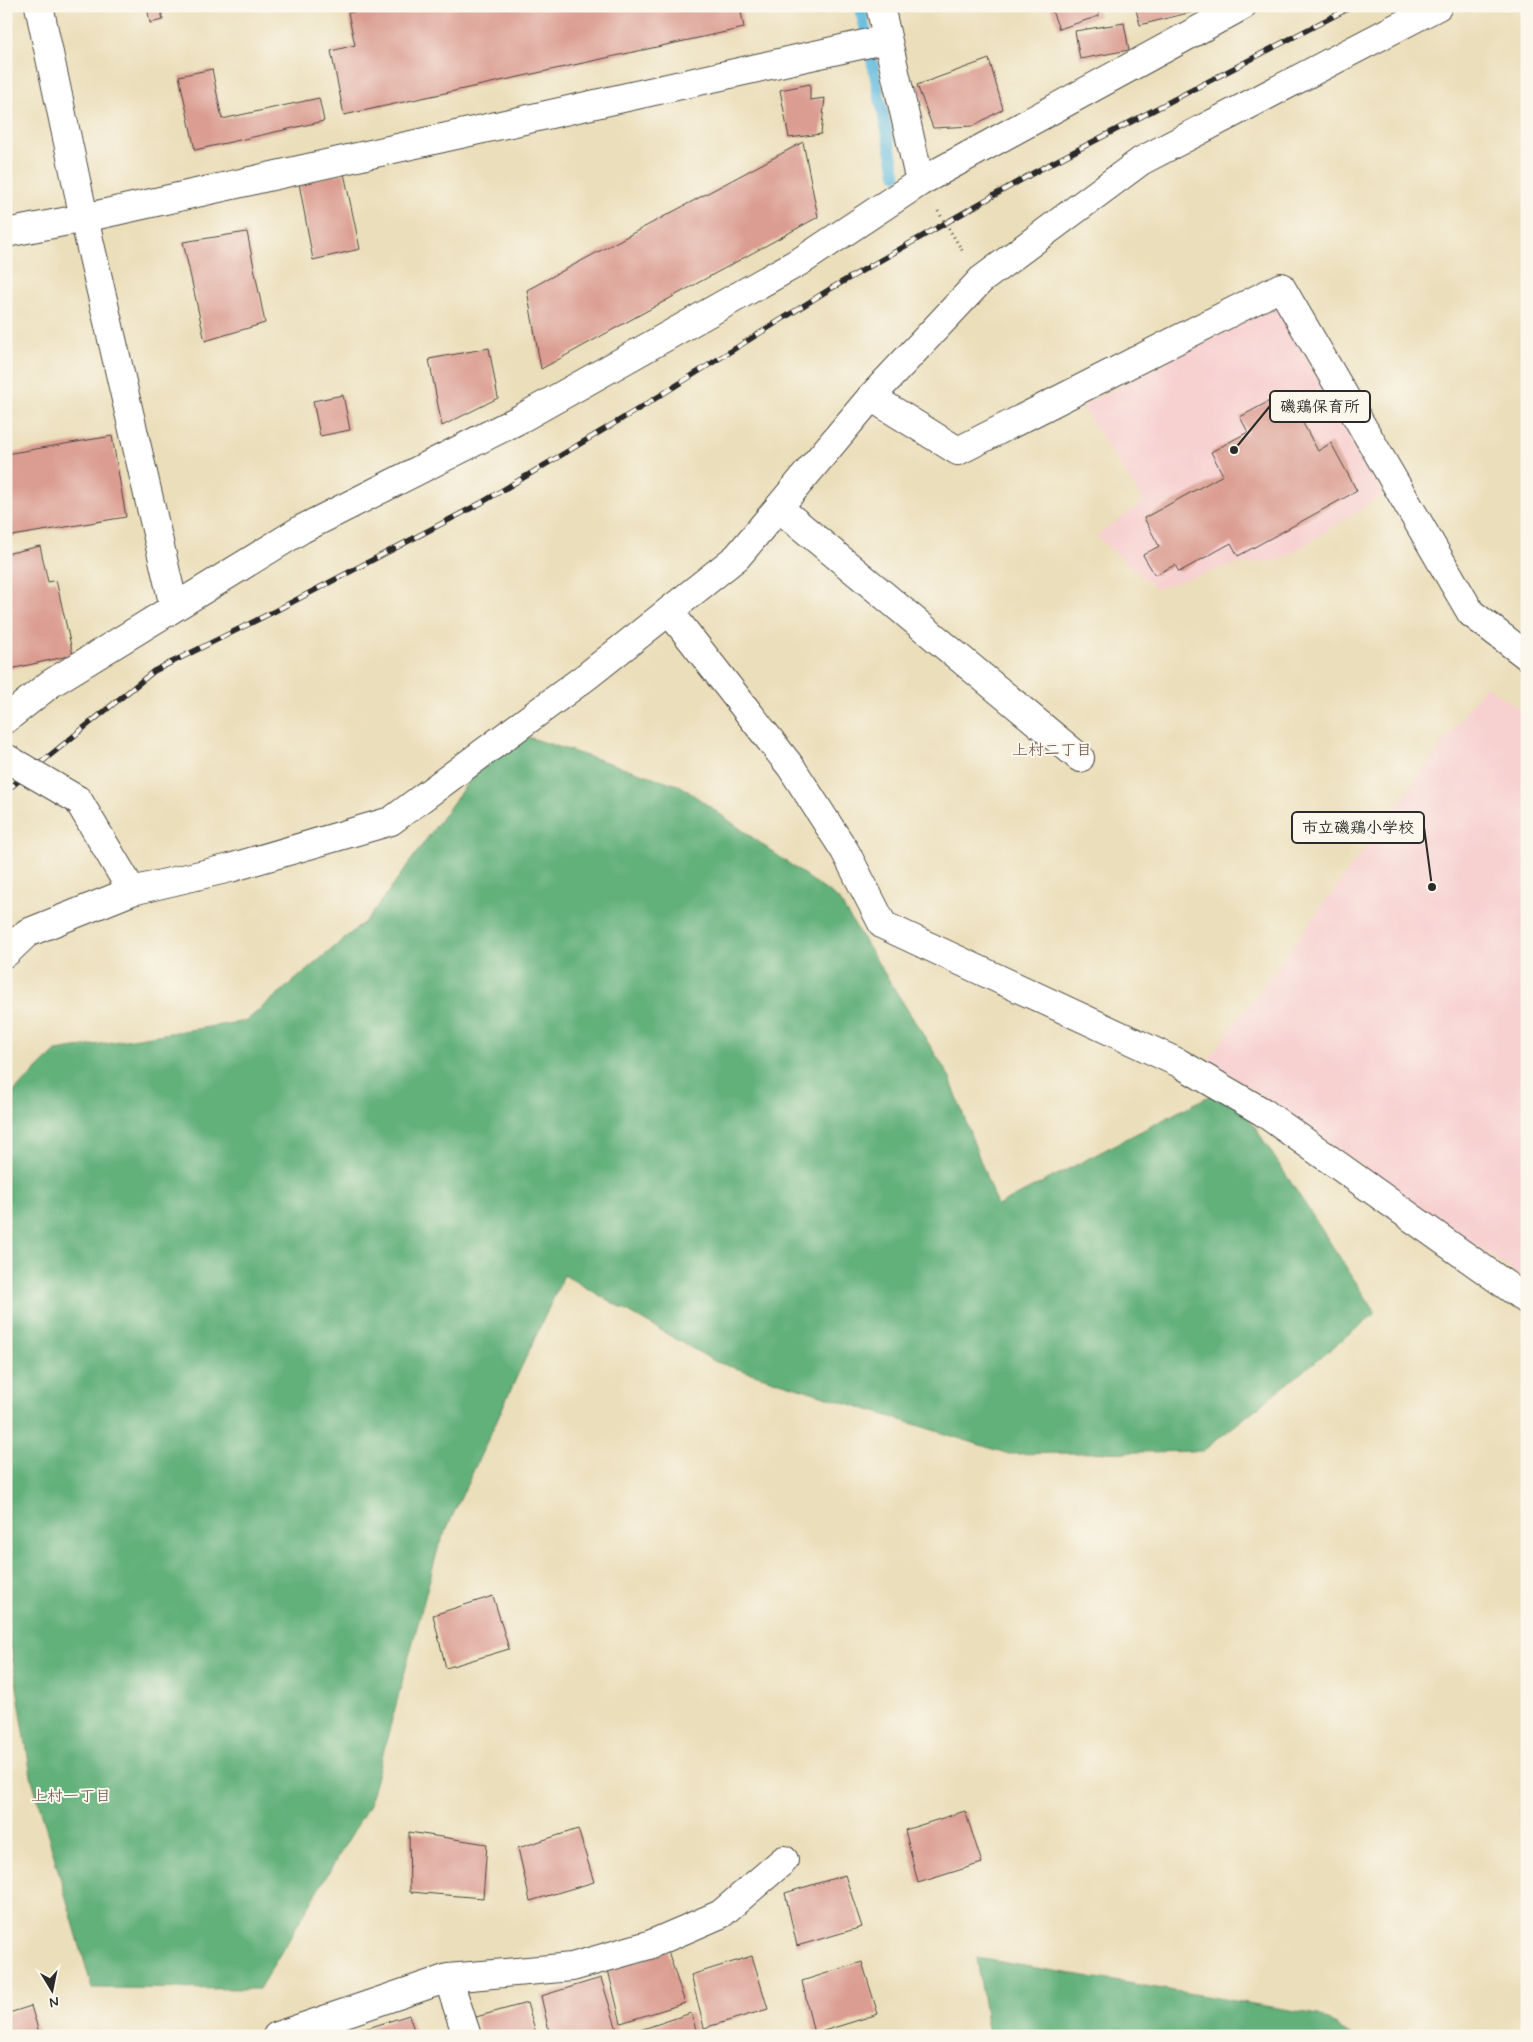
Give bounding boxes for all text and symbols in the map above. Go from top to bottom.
callout: 磯鶏保育所 [1270,391,1370,422]
text: 磯鶏保育所 [1280,397,1360,418]
district label: 上村二丁目 [1012,740,1092,761]
callout: 市立磯鶏小学校 [1292,812,1424,843]
text: 市立磯鶏小学校 [1302,818,1414,839]
district label: 上村一丁目 [31,1786,111,1807]
north arrow [28,1964,78,2014]
text: N [48,1992,60,2011]

